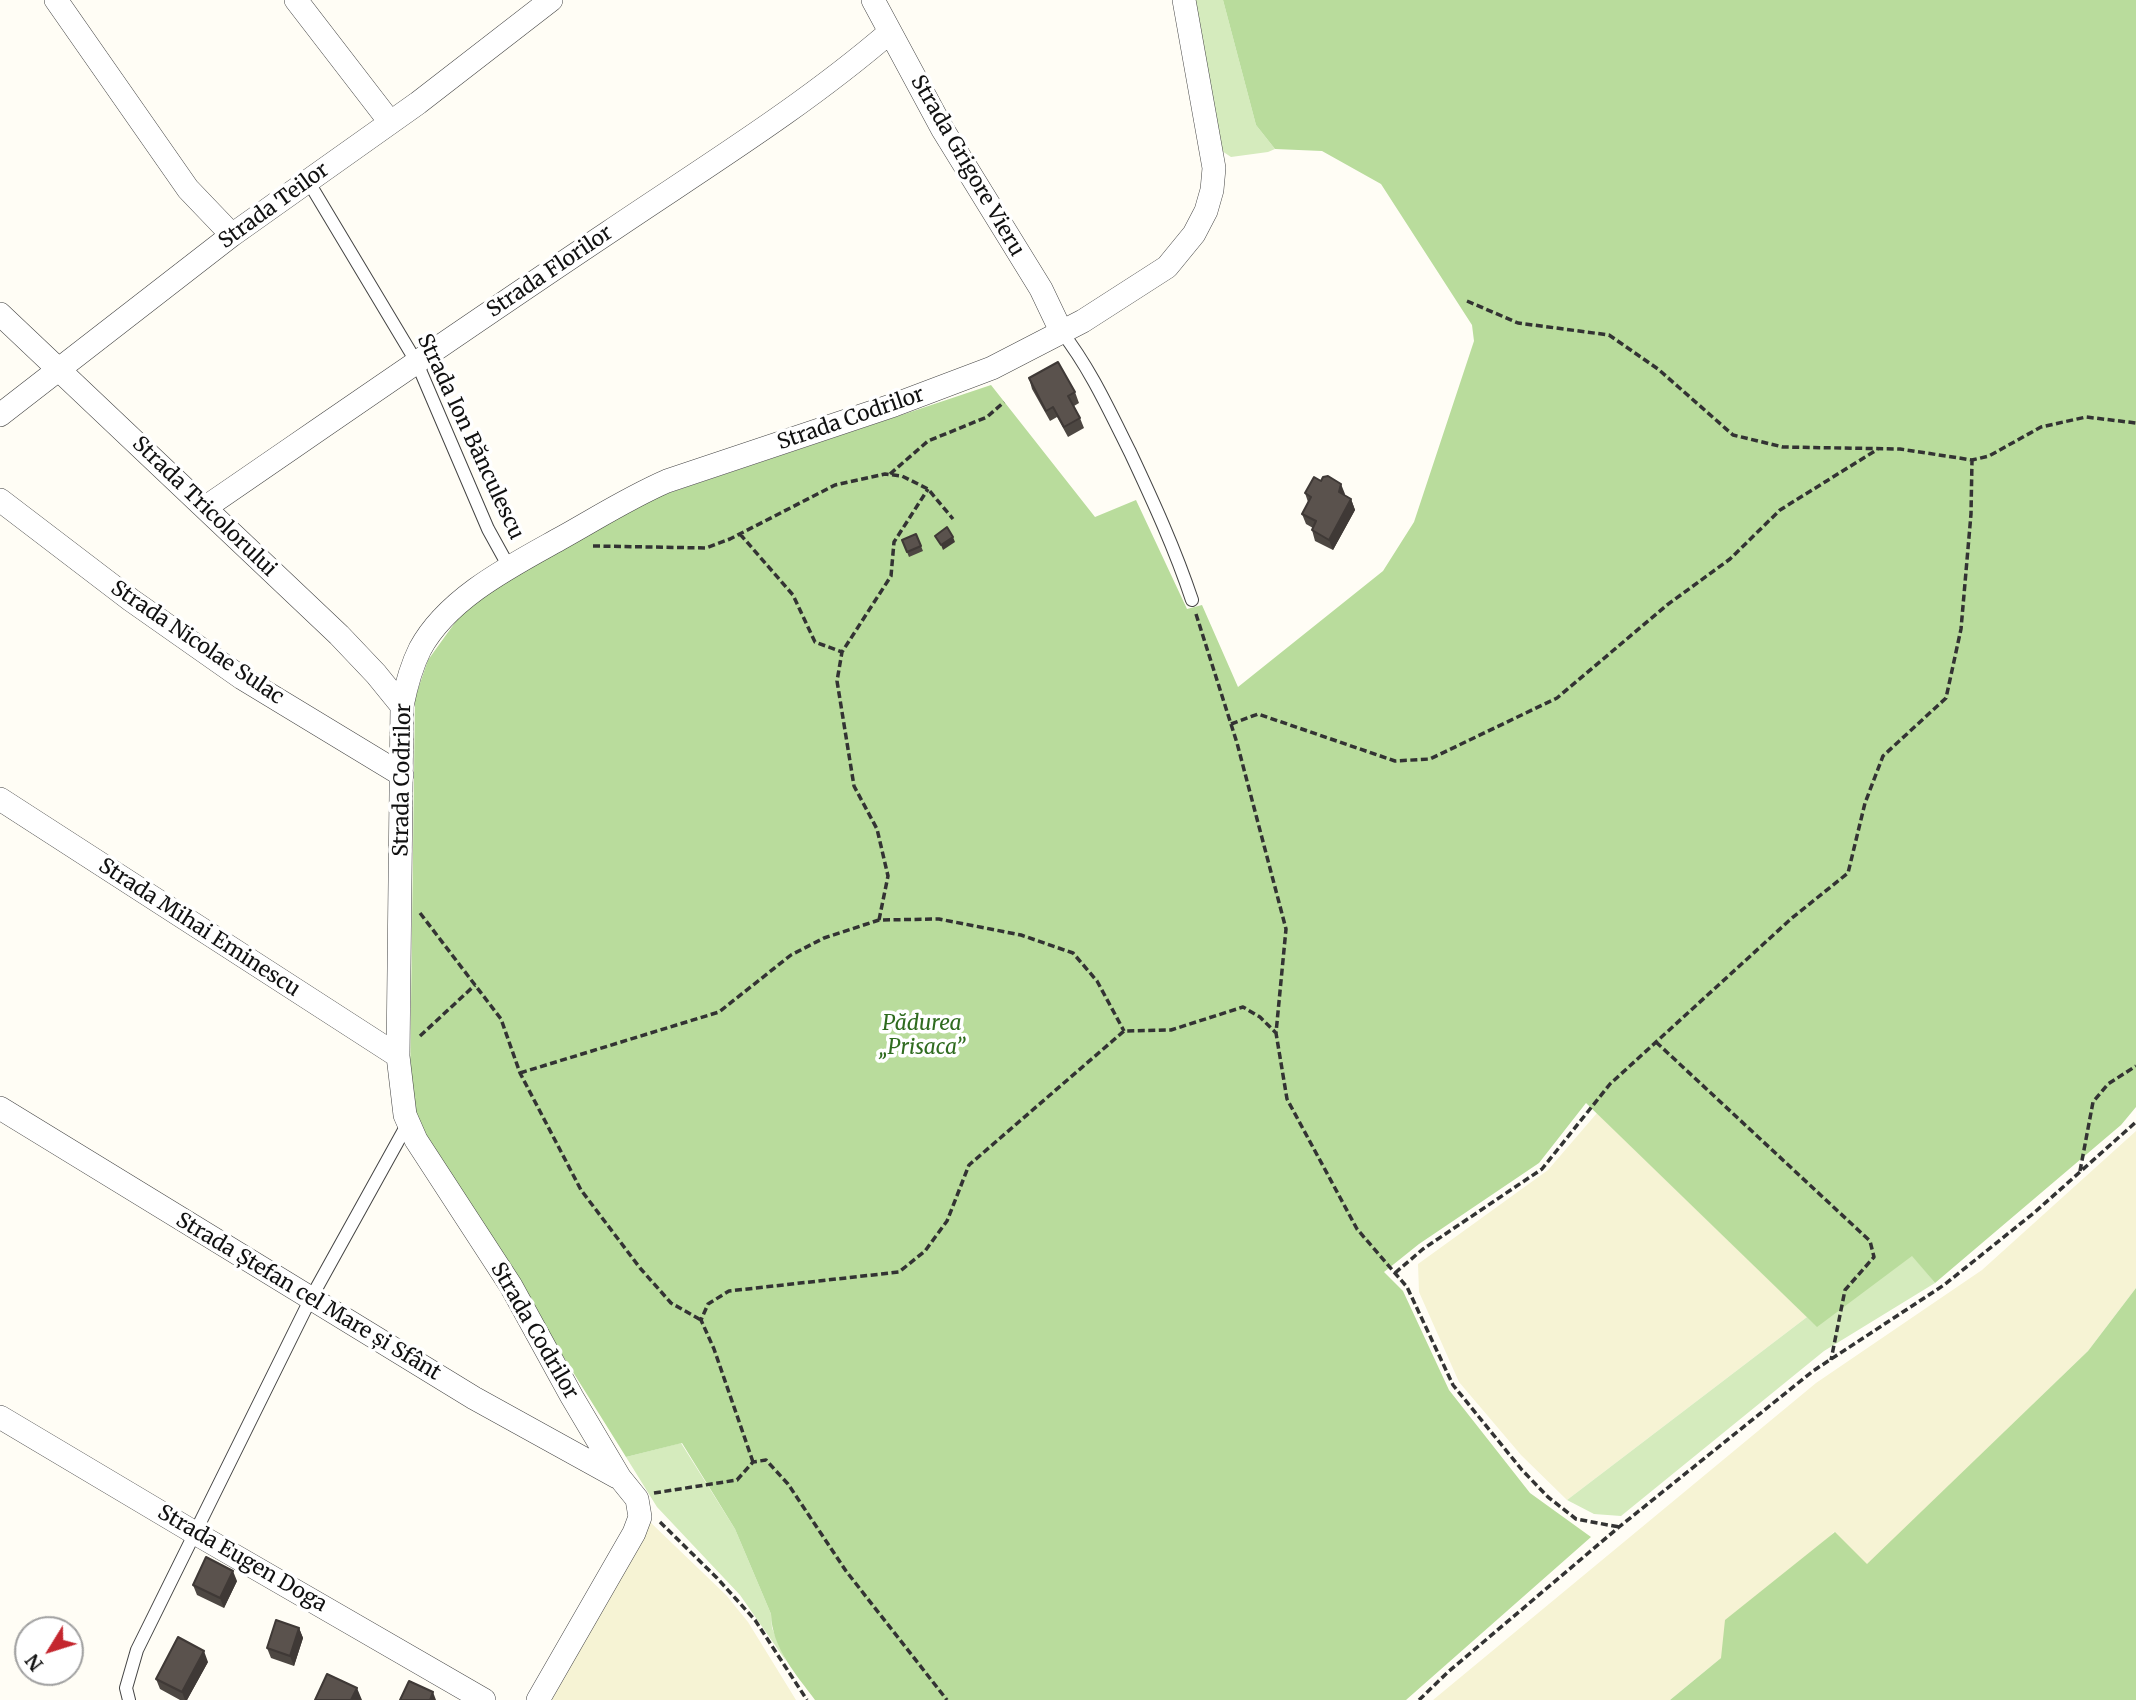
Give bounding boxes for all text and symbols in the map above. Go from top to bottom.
street label: Strada Grigore Vieru [905,71,1029,261]
street label: Strada Teilor [214,158,334,254]
street label: Strada Florilor [482,221,618,323]
street label: Strada Ion Bănculescu [411,330,529,544]
street label: Strada Codrilor [774,382,928,456]
street label: Strada Tricolorului [127,432,281,582]
street label: Strada Nicolae Sulac [106,576,288,710]
street label: Strada Codrilor [389,703,417,857]
street label: Strada Mihai Eminescu [94,853,304,1003]
park label: Pădurea „Prisaca” [879,1011,965,1061]
street label: Strada Ștefan cel Mare și Sfânt [171,1208,445,1386]
street label: Strada Codrilor [485,1258,583,1404]
street label: Strada Eugen Doga [153,1500,331,1618]
north arrow [14,1616,84,1686]
text: N [20,1649,48,1676]

